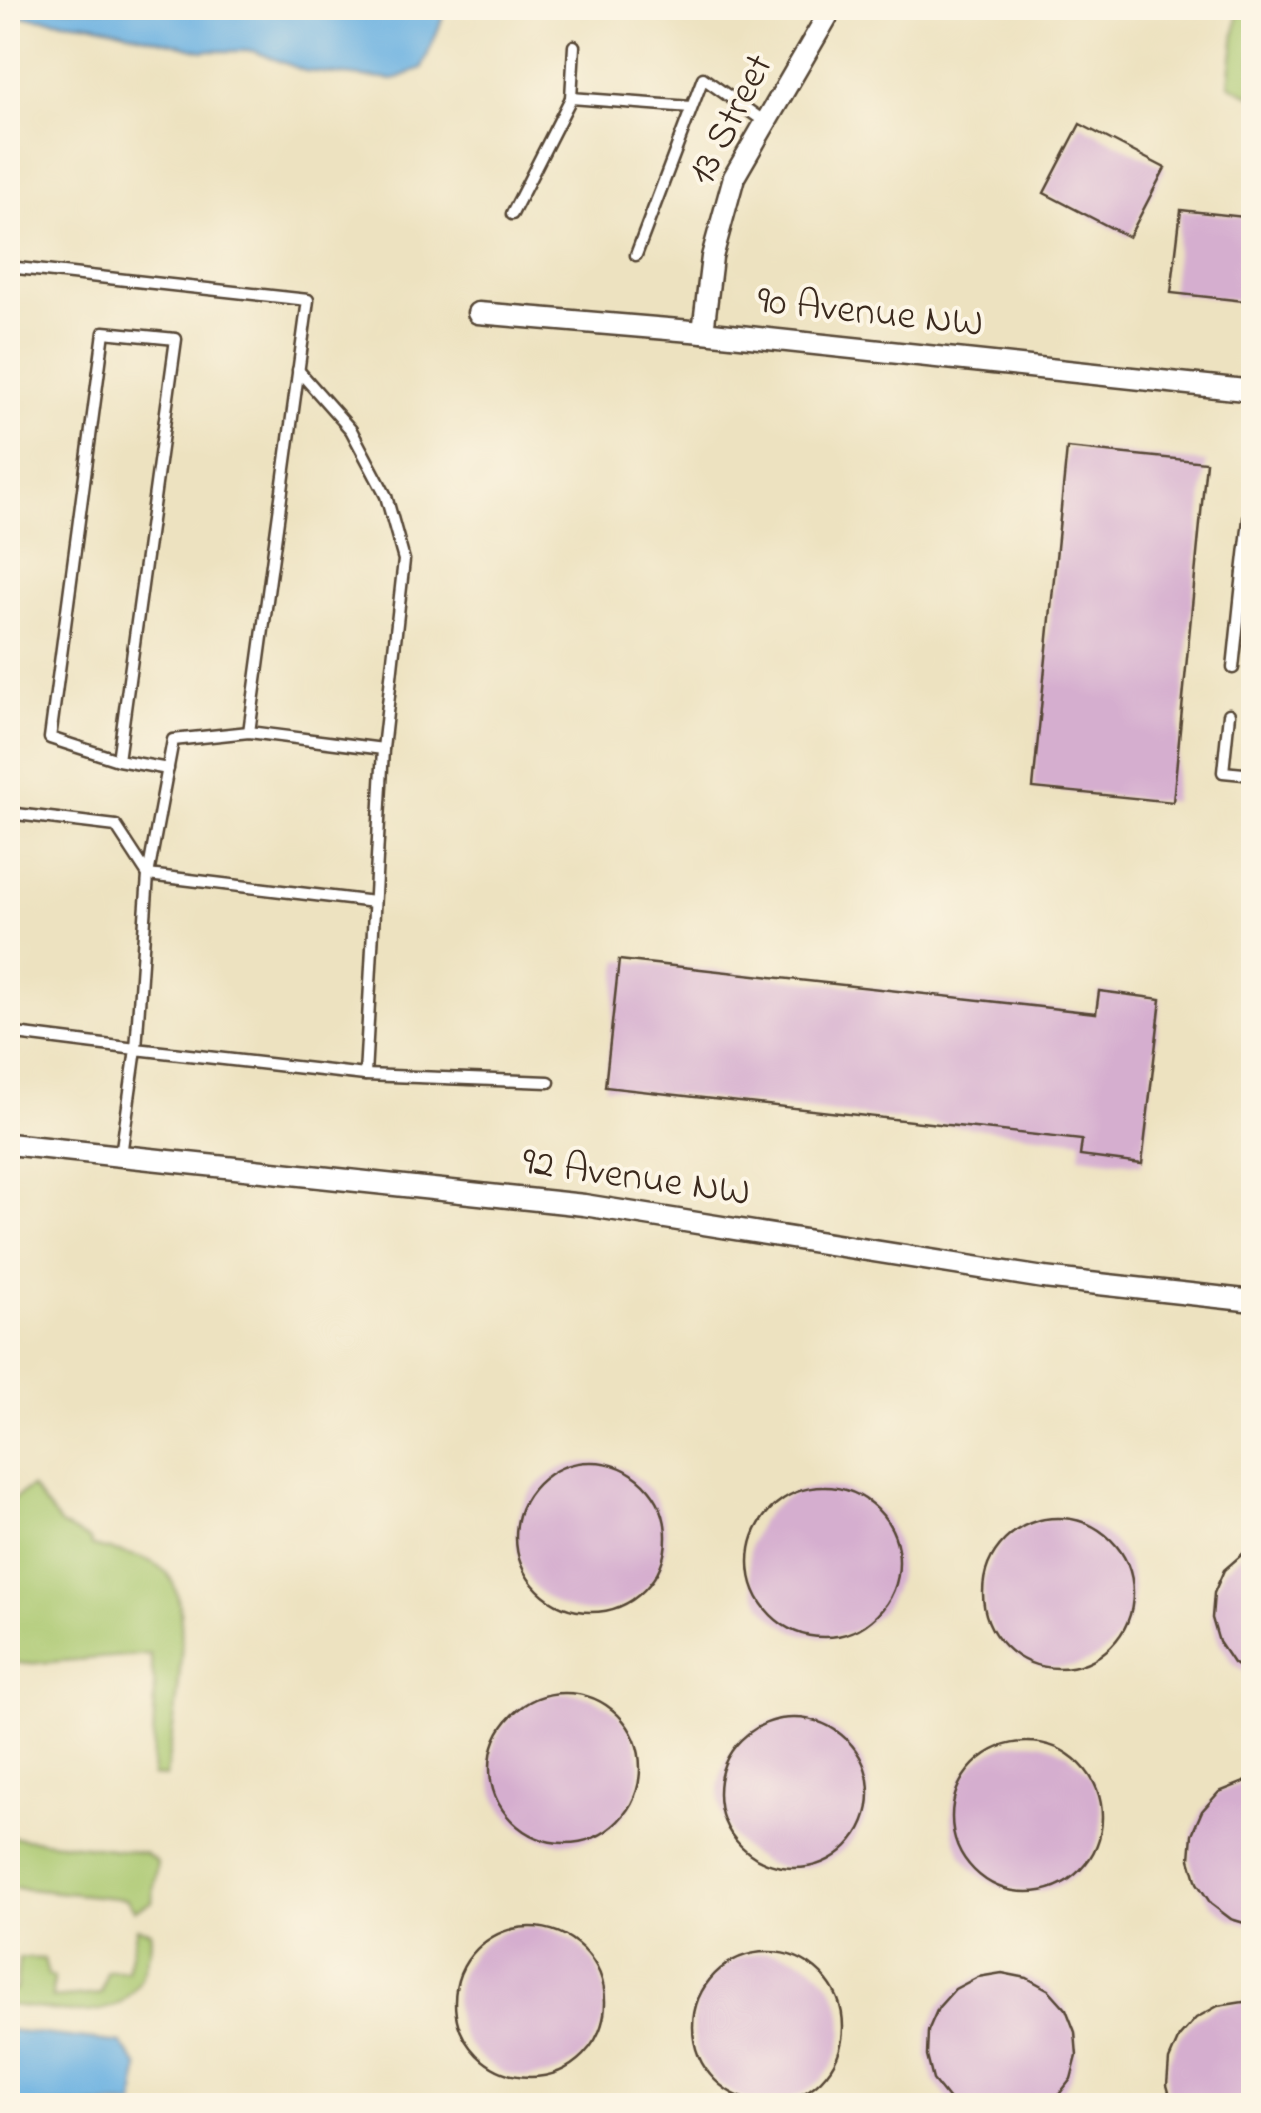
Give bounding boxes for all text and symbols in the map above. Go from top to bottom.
street label: 13 Street [674,44,790,196]
street label: 90 Avenue NW [754,273,986,355]
street label: 92 Avenue NW [518,1134,754,1224]

